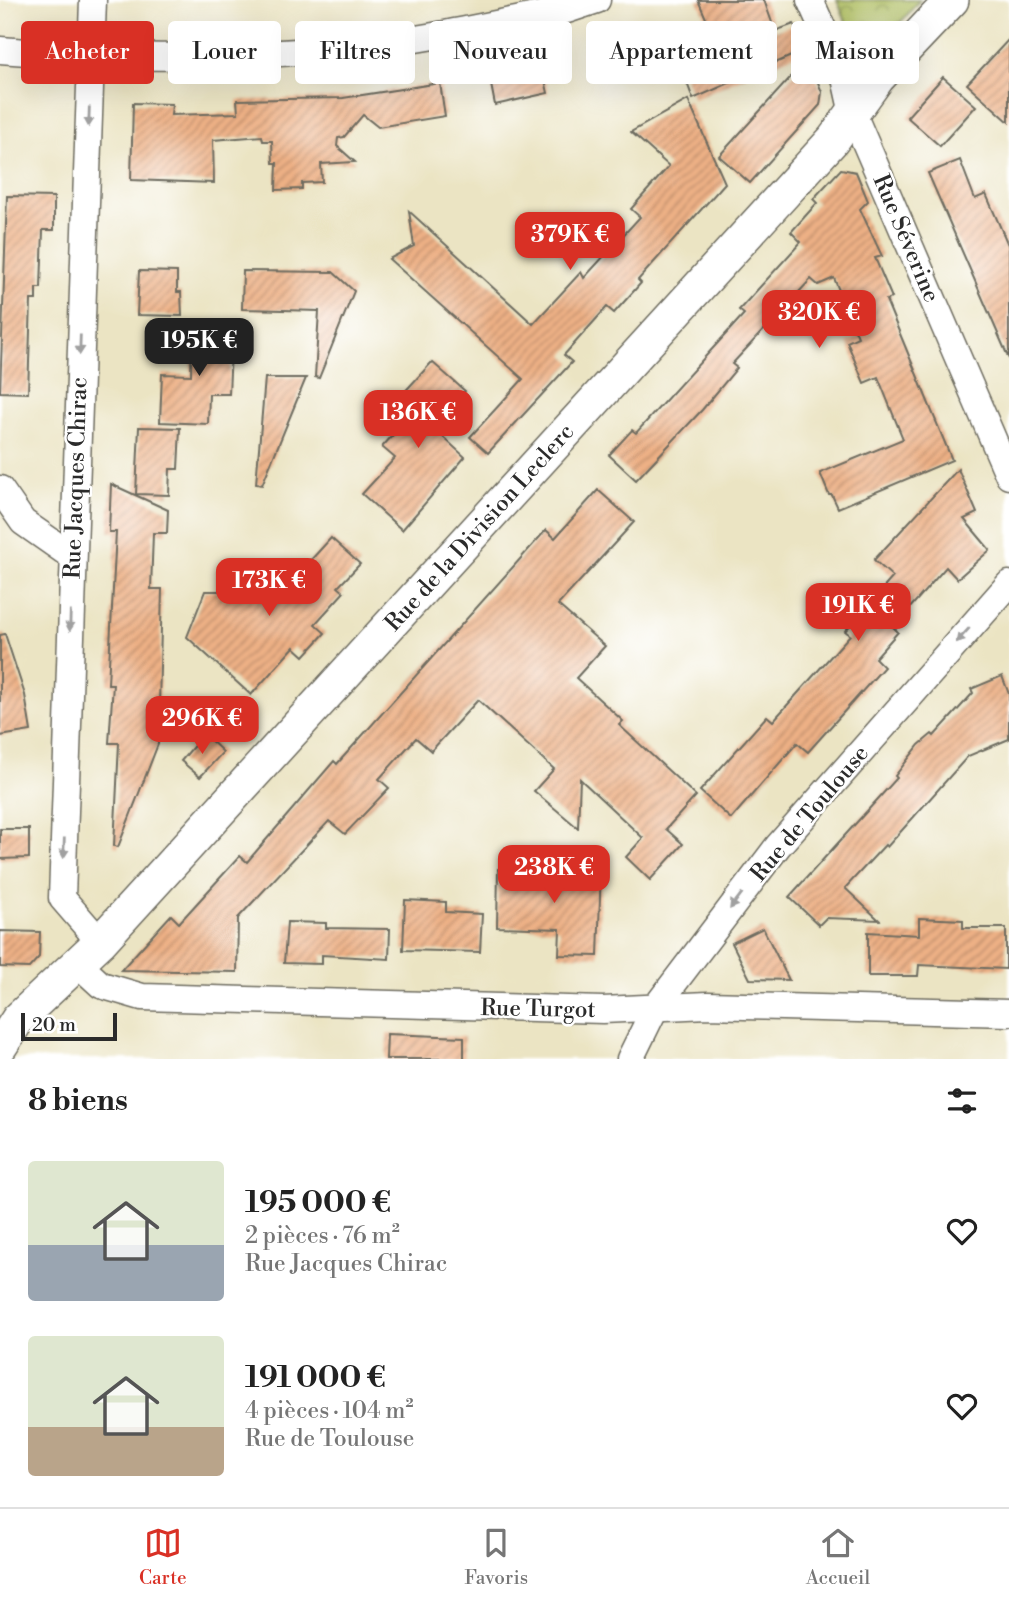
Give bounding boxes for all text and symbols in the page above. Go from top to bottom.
chip: Acheter [21,21,154,84]
chip: Louer [168,21,281,84]
chip: Filtres [295,21,415,84]
chip: Nouveau [429,21,572,84]
chip: Appartement [586,21,777,84]
chip: Maison [791,21,919,84]
one-way arrow [83,106,94,128]
street label: Rue Séverine [867,170,946,306]
pin: 379K € [513,212,627,272]
text: 379K € [531,221,609,249]
pin: 320K € [762,290,876,350]
text: 320K € [778,299,860,327]
pin: 195K € [142,318,256,378]
text: 195K € [161,327,237,355]
one-way arrow [75,334,86,356]
street label: Rue Jacques Chirac [58,376,94,580]
pin: 136K € [361,391,475,450]
text: 136K € [380,399,456,427]
street label: Rue de la Division Leclerc [379,418,580,637]
pin: 173K € [212,558,326,618]
text: 173K € [232,567,306,595]
pin: 191K € [801,584,915,643]
text: 191K € [822,592,894,620]
one-way arrow [65,610,76,632]
one-way arrow [955,626,971,644]
pin: 296K € [145,696,259,756]
text: 296K € [162,705,242,733]
street label: Rue de Toulouse [745,740,875,888]
one-way arrow [58,837,69,859]
pin: 238K € [497,846,611,905]
text: 238K € [514,854,594,882]
one-way arrow [730,892,744,910]
street label: Rue Turgot [480,994,596,1024]
scale bar [21,1010,117,1042]
text: 20 m [32,1013,76,1037]
text: 8 biens [28,1082,128,1120]
icon: filters [943,1082,981,1120]
text: 195 000 € [245,1184,391,1222]
icon: home [84,1189,168,1273]
icon: heart [943,1212,981,1250]
text: 2 pièces · 76 m² [245,1222,400,1250]
text: Rue Jacques Chirac [245,1250,447,1278]
text: 191 000 € [245,1359,386,1397]
icon: home [84,1364,168,1448]
icon: heart [943,1387,981,1425]
text: 4 pièces · 104 m² [245,1397,414,1425]
text: Rue de Toulouse [245,1425,414,1453]
tab: Carte [139,1524,187,1590]
tab: Favoris [464,1524,528,1590]
tab: Accueil [806,1524,870,1590]

